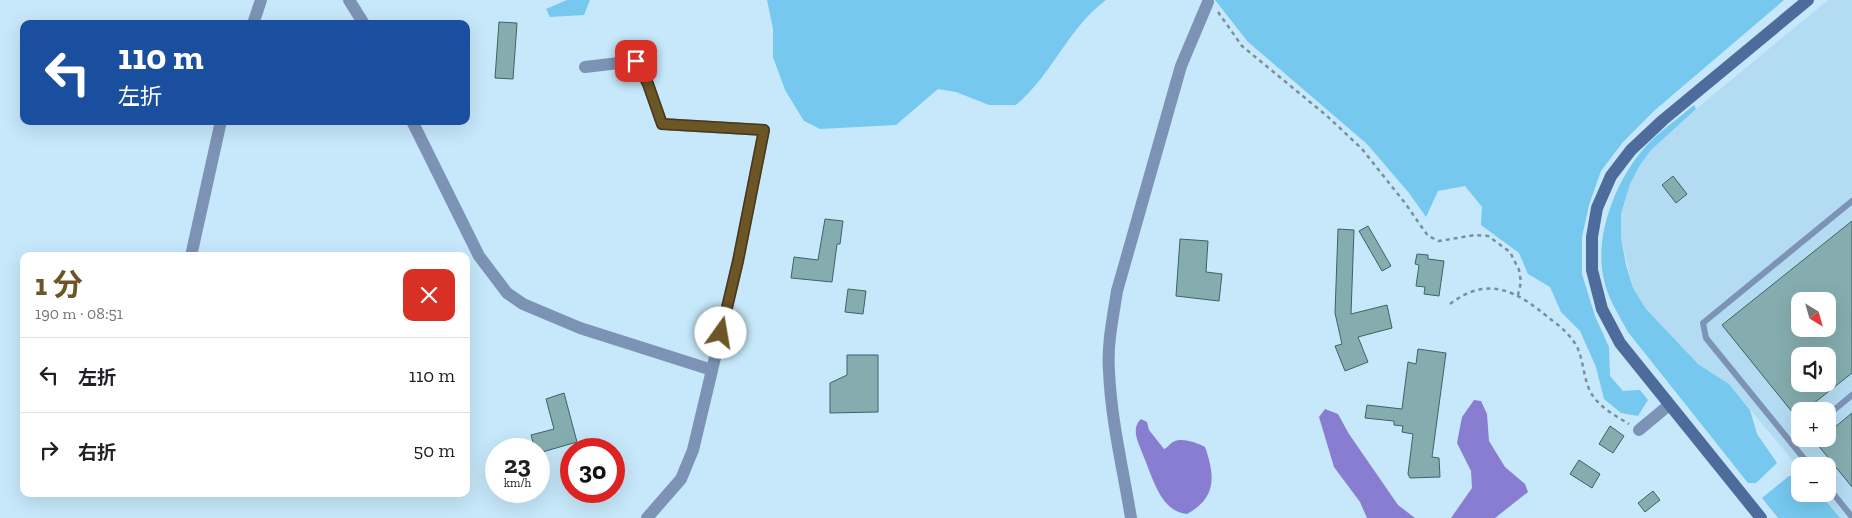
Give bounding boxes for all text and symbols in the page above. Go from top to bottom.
text: 110 m [118,36,204,78]
icon: left [35,40,100,105]
pin [615,40,657,82]
icon: arrive [622,47,650,75]
text: 左折 [118,83,162,110]
text: 1 分 [35,267,83,303]
button: close [403,269,455,321]
north arrow [1791,292,1836,338]
map controls [1791,292,1836,502]
text: 190 m · 08:51 [35,304,123,323]
position arrow [694,306,746,358]
button: sound [1791,347,1836,392]
icon: left [35,361,63,389]
text: 110 m [409,364,455,387]
text: 左折 [78,366,116,389]
button: + [1791,402,1836,447]
icon: right [35,436,63,464]
speed limit sign: 30 [560,438,625,503]
text: 50 m [414,439,455,462]
text: 右折 [78,441,116,464]
text: 23 [504,449,531,479]
button: − [1791,457,1836,502]
text: km/h [504,476,531,490]

